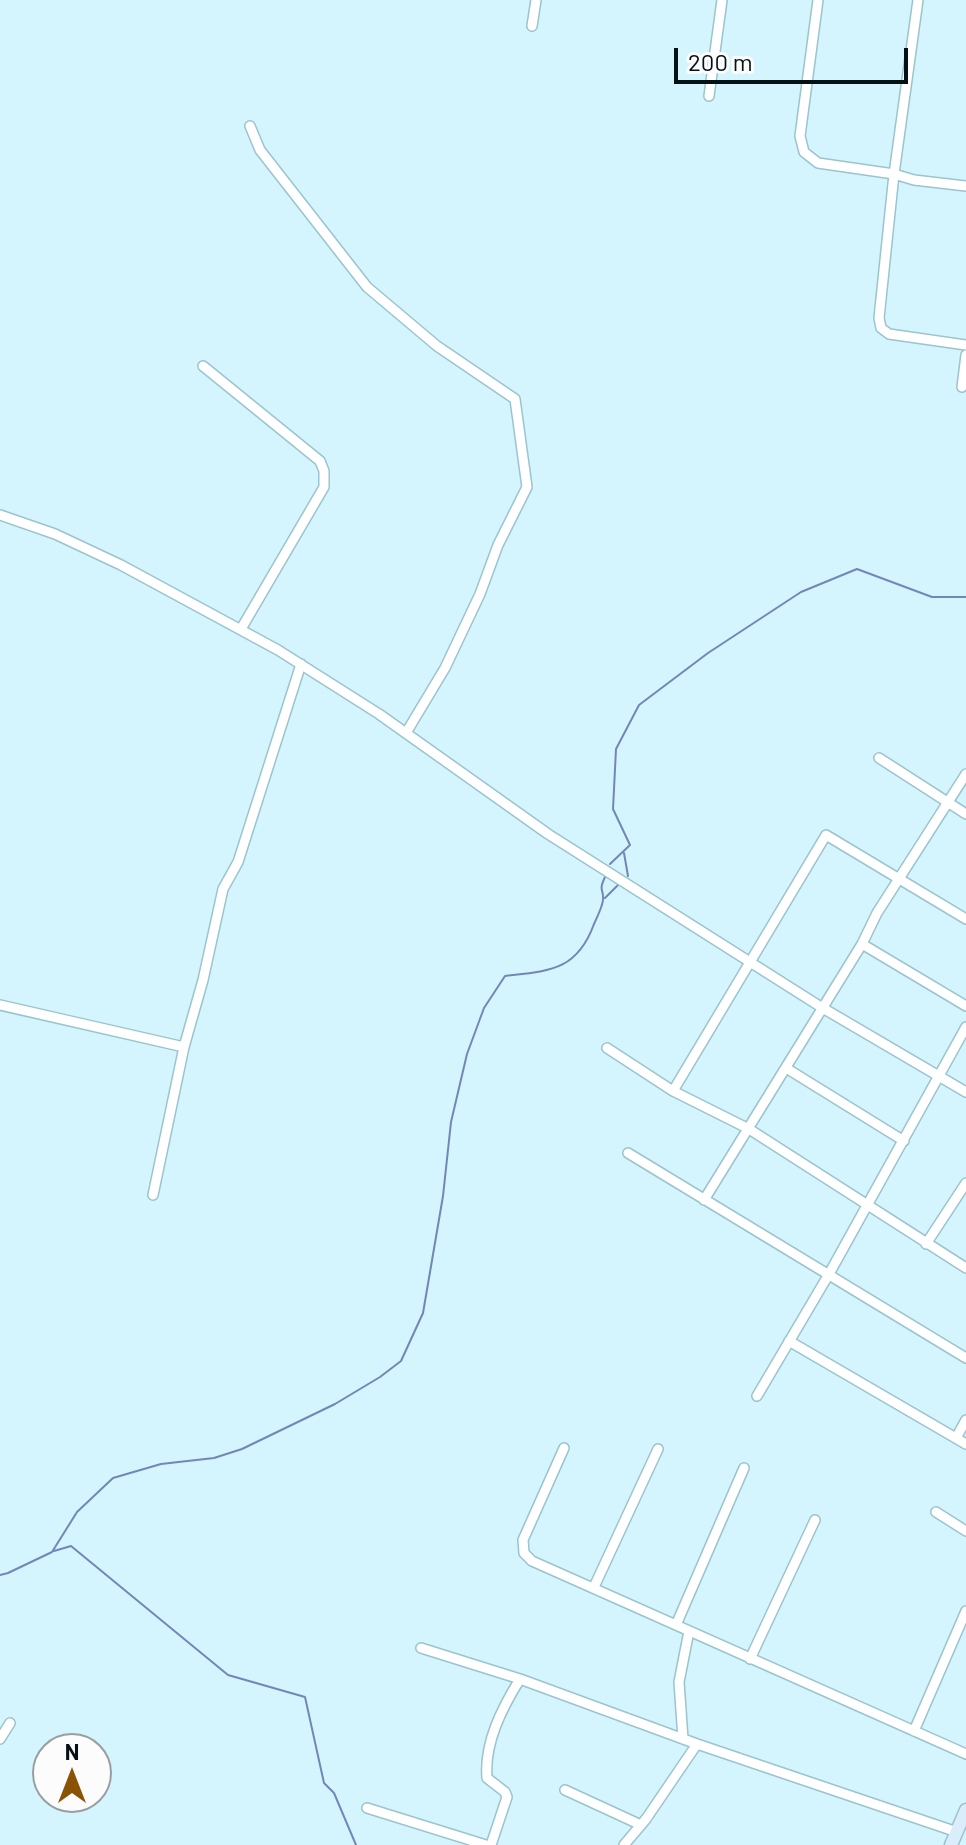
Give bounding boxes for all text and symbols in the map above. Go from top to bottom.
scale bar [678,32,912,82]
text: 200 m [688,47,753,76]
north arrow [32,1733,112,1813]
text: N [65,1738,79,1764]

